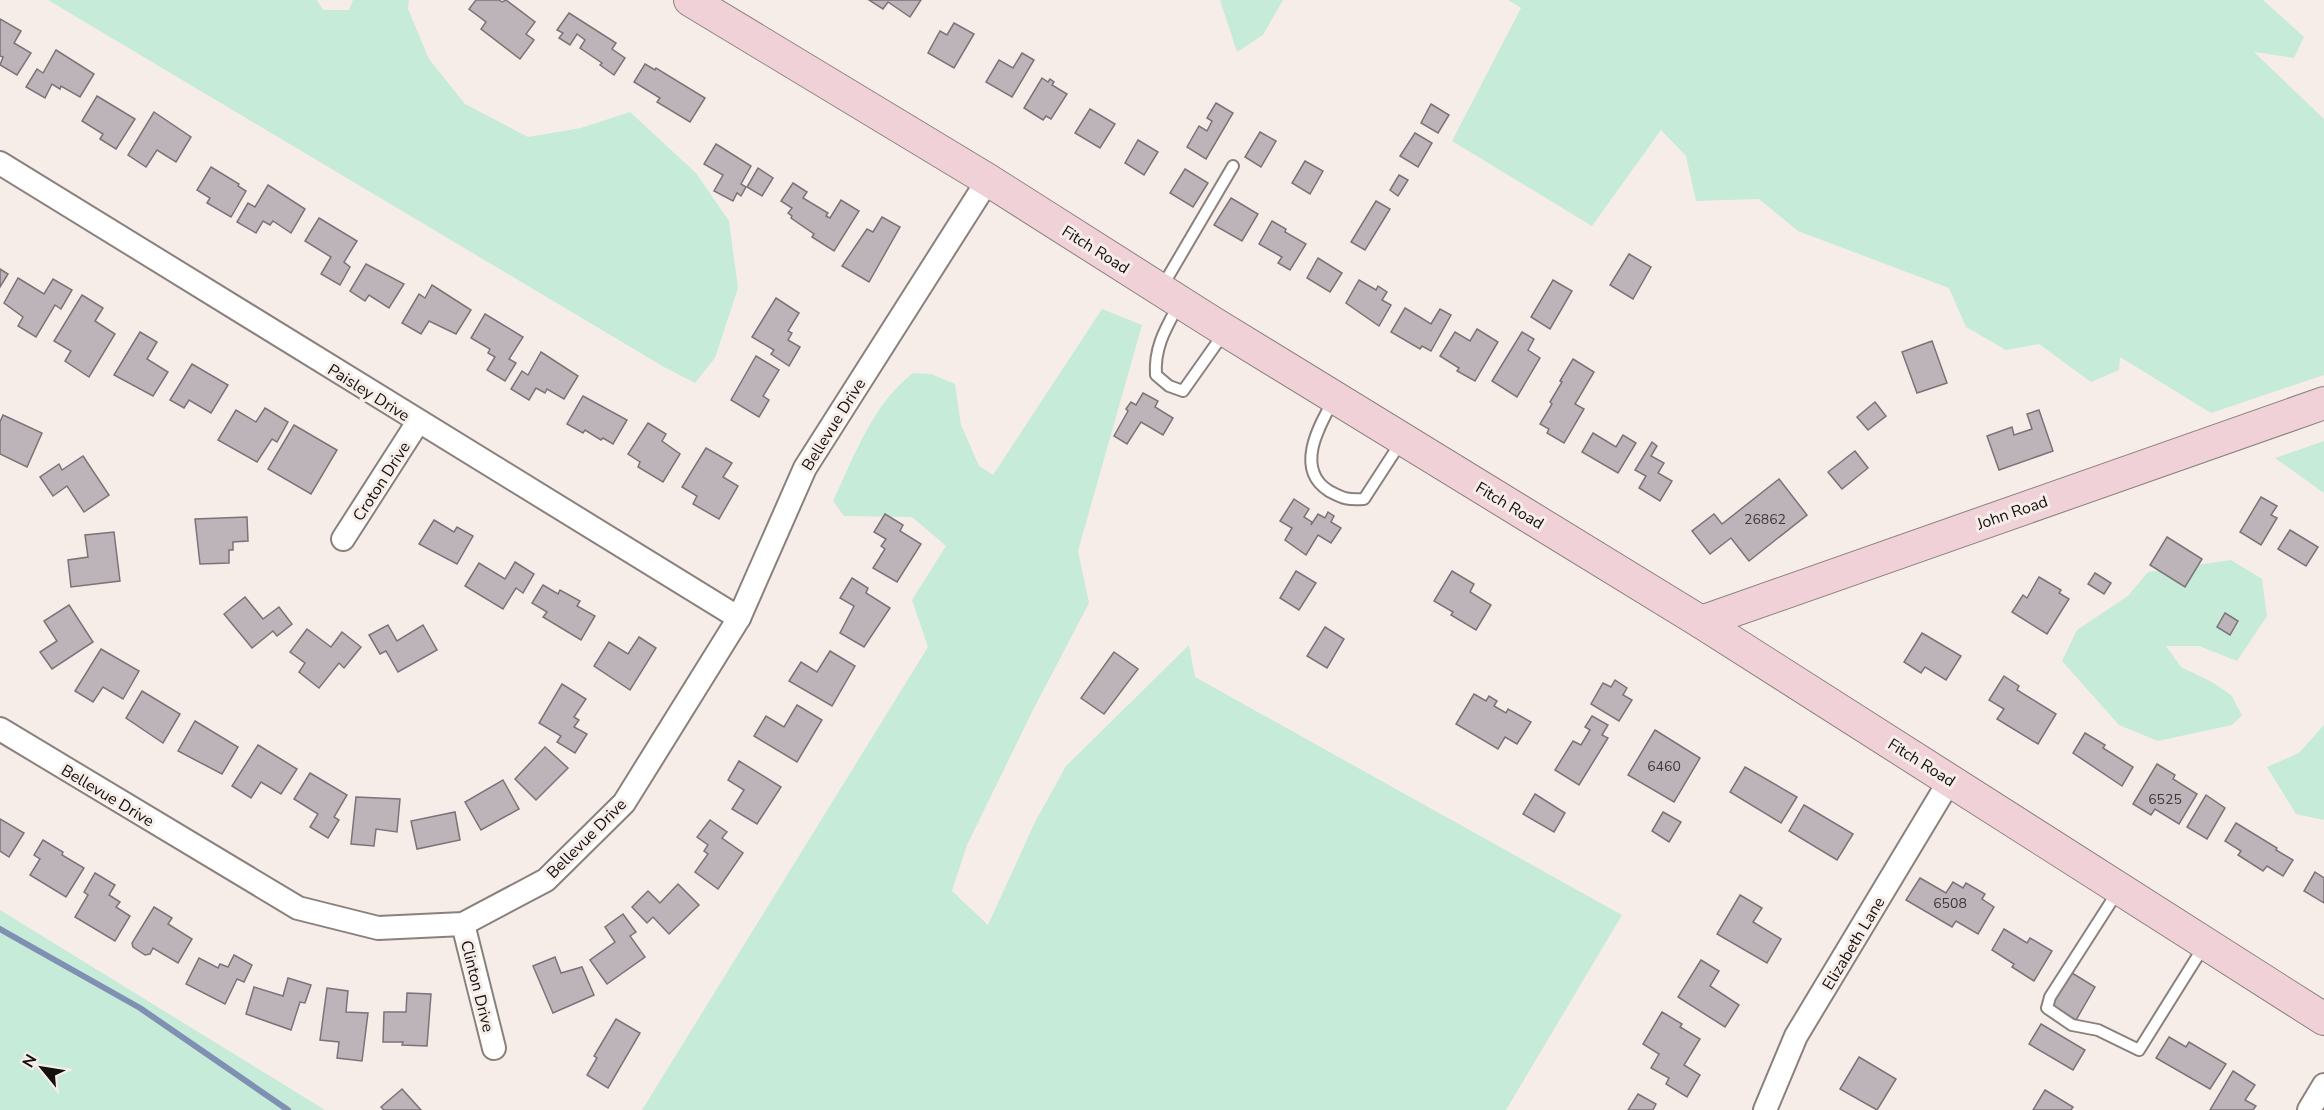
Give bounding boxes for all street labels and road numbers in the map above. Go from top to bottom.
street label: Fitch Road [1057,220,1133,279]
street label: Paisley Drive [323,359,414,427]
street label: Bellevue Drive [797,374,871,475]
street label: Croton Drive [348,437,416,526]
street label: Fitch Road [1471,477,1548,535]
street label: John Road [1973,491,2051,536]
street label: Fitch Road [1883,733,1959,792]
street label: Bellevue Drive [57,759,158,832]
street label: Bellevue Drive [542,794,632,884]
street label: Elizabeth Lane [1817,893,1890,994]
street label: Clinton Drive [455,938,499,1034]

